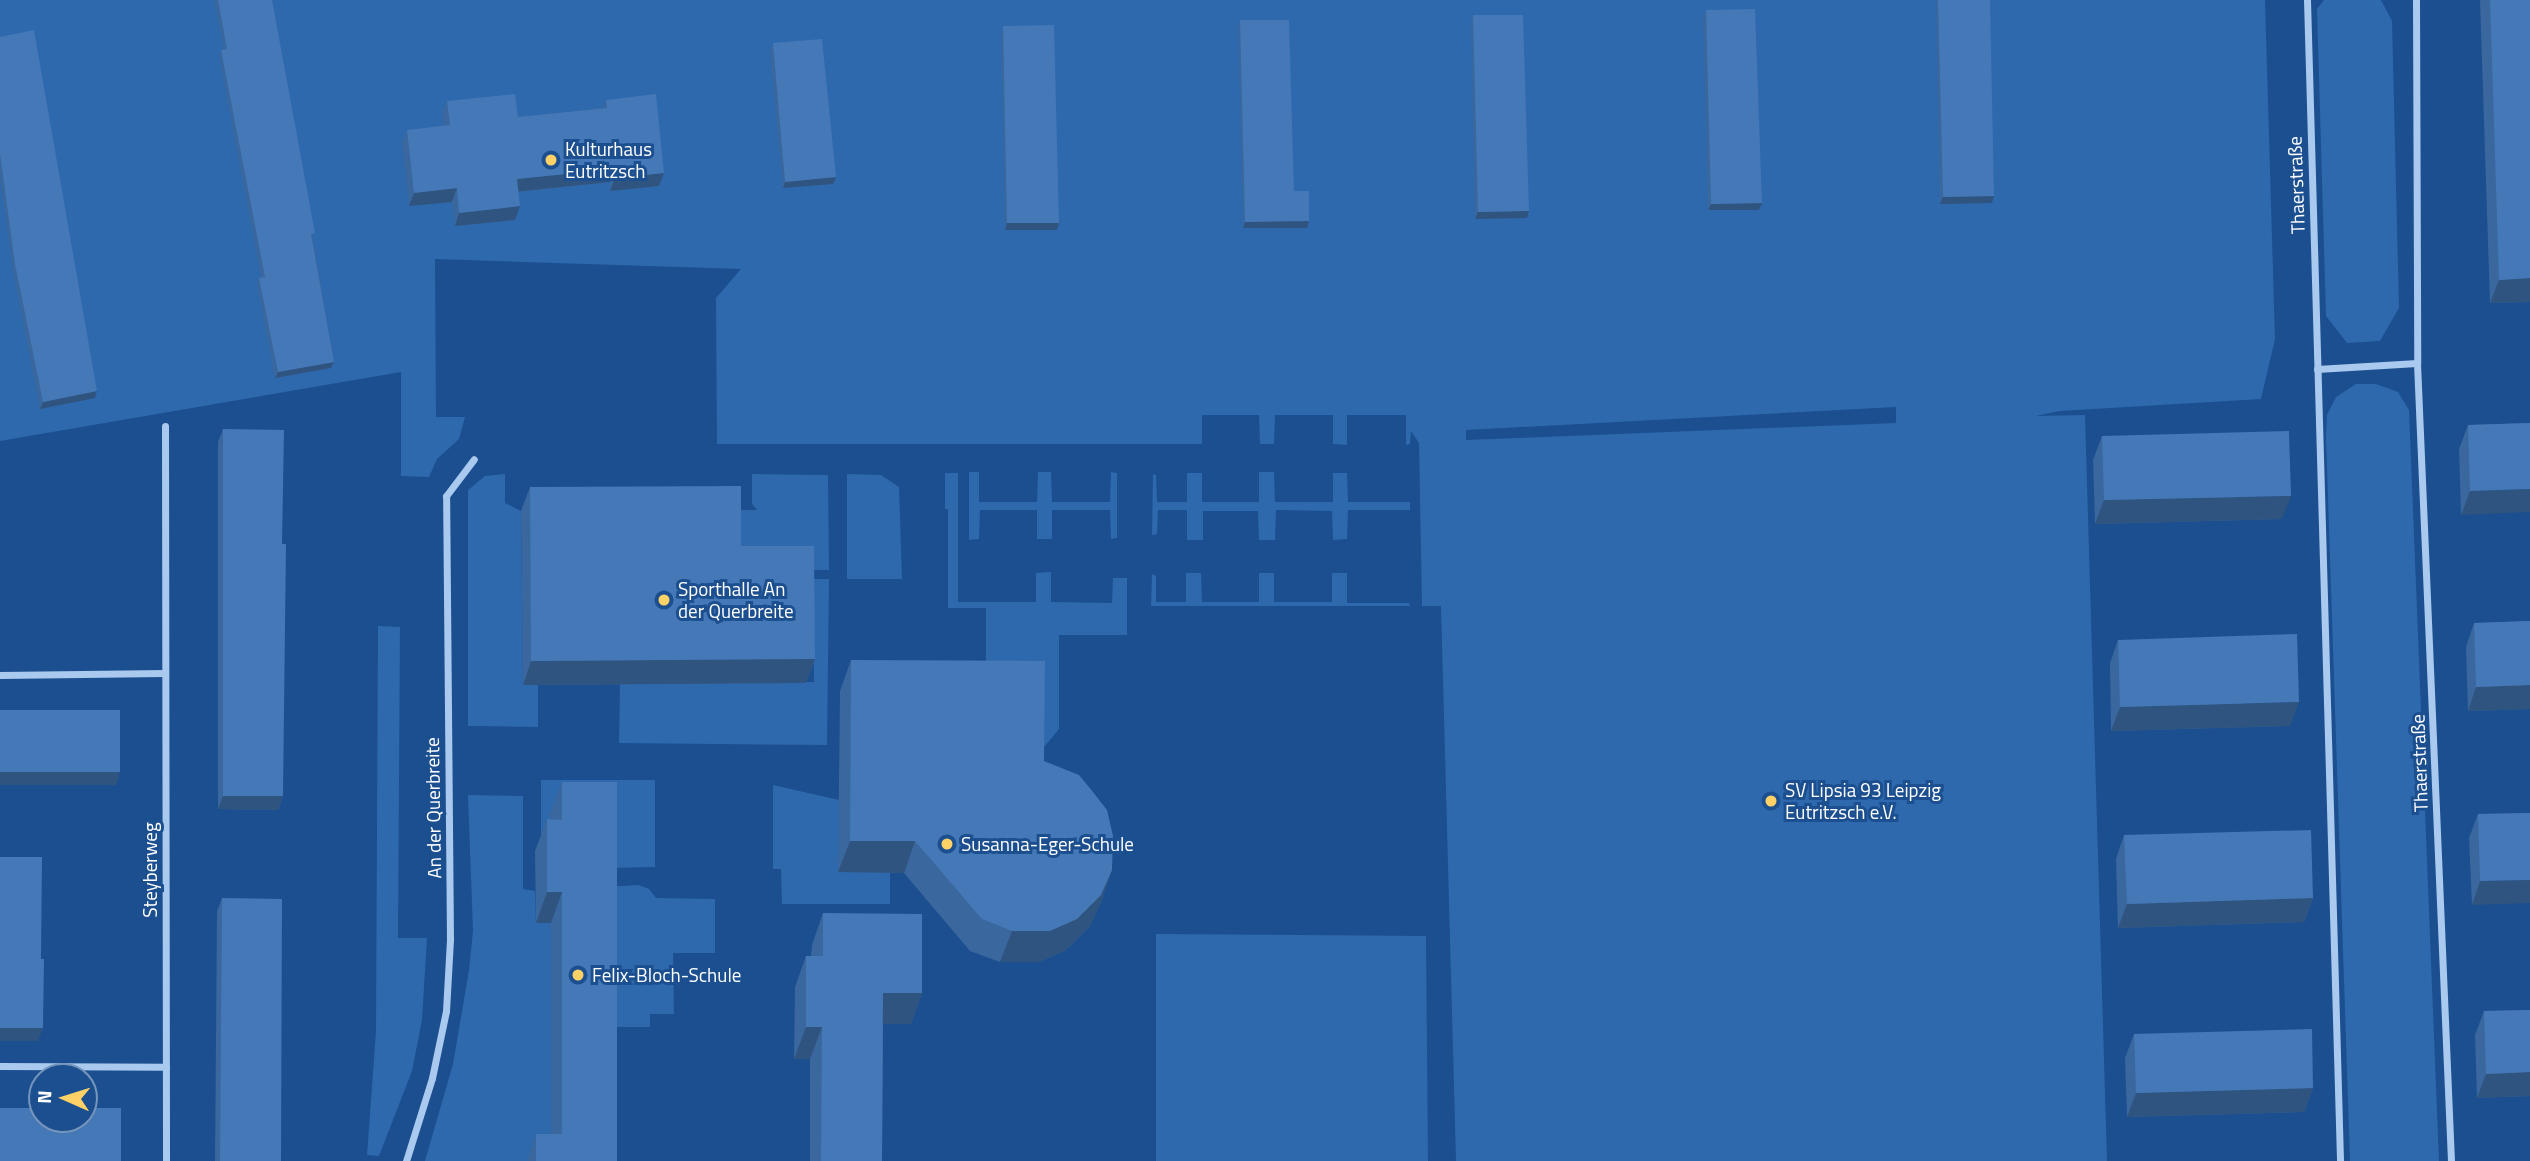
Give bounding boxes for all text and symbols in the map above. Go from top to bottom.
street label: Thaerstraße [2283,136,2309,234]
place label: Kulturhaus Eutritzsch [565,138,652,182]
marker: Kulturhaus Eutritzsch [543,152,559,168]
place label: Sporthalle An der Querbreite [678,578,794,622]
marker: Sporthalle An der Querbreite [656,592,672,608]
street label: Thaerstraße [2406,714,2432,812]
street label: An der Querbreite [420,737,446,879]
place label: SV Lipsia 93 Leipzig Eutritzsch e.V. [1785,779,1941,823]
marker: SV Lipsia 93 Leipzig Eutritzsch e.V. [1763,793,1779,809]
street label: Steyberweg [139,822,161,918]
place label: Susanna-Eger-Schule [961,833,1134,855]
marker: Susanna-Eger-Schule [939,836,955,852]
place label: Felix-Bloch-Schule [592,964,741,986]
marker: Felix-Bloch-Schule [570,967,586,983]
north arrow [28,1063,98,1133]
text: N [29,1090,58,1104]

